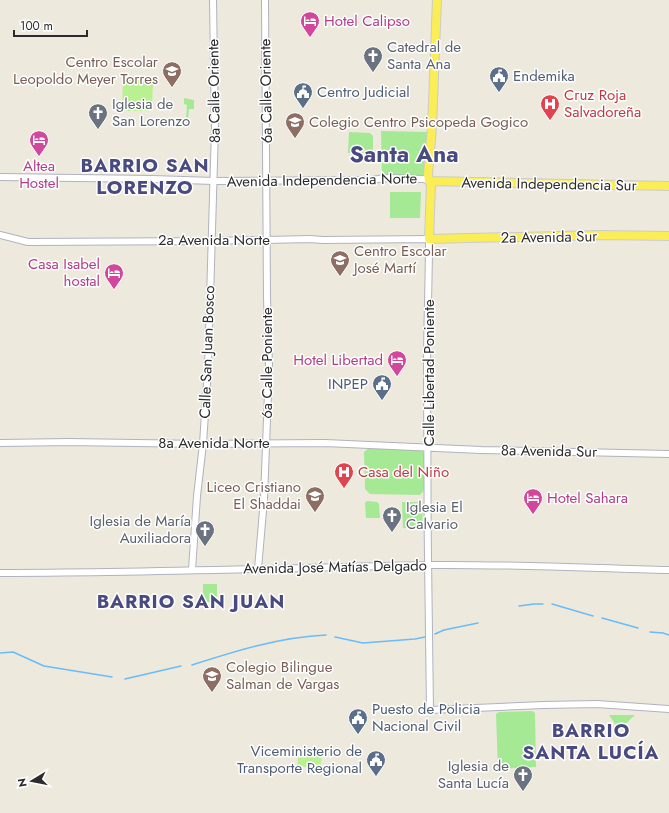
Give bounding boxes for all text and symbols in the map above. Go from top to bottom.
hotel icon: Hotel Calipso [299,10,321,38]
place label: Hotel Calipso [324,10,410,32]
scale bar [14,12,87,38]
text: 100 m [20,17,53,35]
place label: Catedral de Santa Ana [387,36,461,75]
street label: 8a Calle Oriente [202,38,226,143]
street label: 6a Calle Oriente [254,38,278,144]
church icon: Catedral de Santa Ana [362,45,384,73]
place label: Centro Escolar Leopoldo Meyer Torres [13,51,159,90]
school or university icon: Centro Escolar Leopoldo Meyer Torres [161,60,183,88]
public building icon: Endemika [488,65,510,93]
place label: Endemika [513,65,575,87]
public building icon: Centro Judicial [292,81,314,109]
place label: Centro Judicial [317,81,410,103]
place label: Cruz Roja Salvadoreña [564,84,641,123]
place label: Iglesia de San Lorenzo [112,93,190,132]
hospital icon: Cruz Roja Salvadoreña [539,93,561,121]
church icon: Iglesia de San Lorenzo [87,102,109,130]
school or university icon: Colegio Centro Psicopeda Gogico [284,111,306,139]
place label: Colegio Centro Psicopeda Gogico [309,111,528,133]
hotel icon: Altea Hostel [28,129,50,157]
district label: Santa Ana [349,137,459,171]
district label: BARRIO SAN LORENZO [80,152,210,201]
place label: Altea Hostel [19,155,59,194]
street label: Avenida Independencia Norte [227,167,418,193]
street label: Avenida Independencia Sur [461,171,638,197]
street label: 2a Avenida Sur [500,225,598,249]
street label: 2a Avenida Norte [158,229,270,251]
place label: Centro Escolar José Martí [352,240,447,279]
school or university icon: Centro Escolar José Martí [329,249,351,277]
place label: Casa Isabel hostal [28,253,100,292]
hotel icon: Casa Isabel hostal [103,262,125,290]
street label: Calle San Juan Bosco [194,285,220,419]
street label: Calle Libertad Poniente [418,299,440,447]
street label: 6a Calle Poniente [256,307,278,419]
place label: Hotel Libertad [293,349,383,371]
hotel icon: Hotel Libertad [386,349,408,377]
place label: INPEP [328,373,368,395]
public building icon: INPEP [371,373,393,401]
street label: 8a Avenida Norte [158,432,270,454]
street label: 8a Avenida Sur [501,439,598,463]
hospital icon: Casa del Niño [333,461,355,489]
place label: Casa del Niño [358,461,449,483]
place label: Liceo Cristiano El Shaddai [207,476,301,515]
school or university icon: Liceo Cristiano El Shaddai [304,485,326,513]
hotel icon: Hotel Sahara [522,487,544,515]
place label: Hotel Sahara [547,487,628,509]
place label: Iglesia El Calvario [406,496,463,535]
church icon: Iglesia El Calvario [381,505,403,533]
place label: Iglesia de María Auxiliadora [90,510,191,549]
church icon: Iglesia de María Auxiliadora [194,519,216,547]
street label: Avenida José Matías Delgado [243,554,427,580]
district label: BARRIO SAN JUAN [97,588,285,615]
place label: Colegio Bilingue Salman de Vargas [226,656,339,695]
school or university icon: Colegio Bilingue Salman de Vargas [201,665,223,693]
place label: Puesto de Policia Nacional Civil [372,698,480,737]
public building icon: Puesto de Policia Nacional Civil [347,707,369,735]
district label: BARRIO SANTA LUCÍA [522,717,660,766]
place label: Viceministerio de Transporte Regional [237,740,362,779]
public building icon: Viceministerio de Transporte Regional [365,749,387,777]
place label: Iglesia de Santa Lucía [438,755,509,794]
north arrow [12,761,52,801]
church icon: Iglesia de Santa Lucía [512,764,534,792]
text: N [14,777,31,788]

